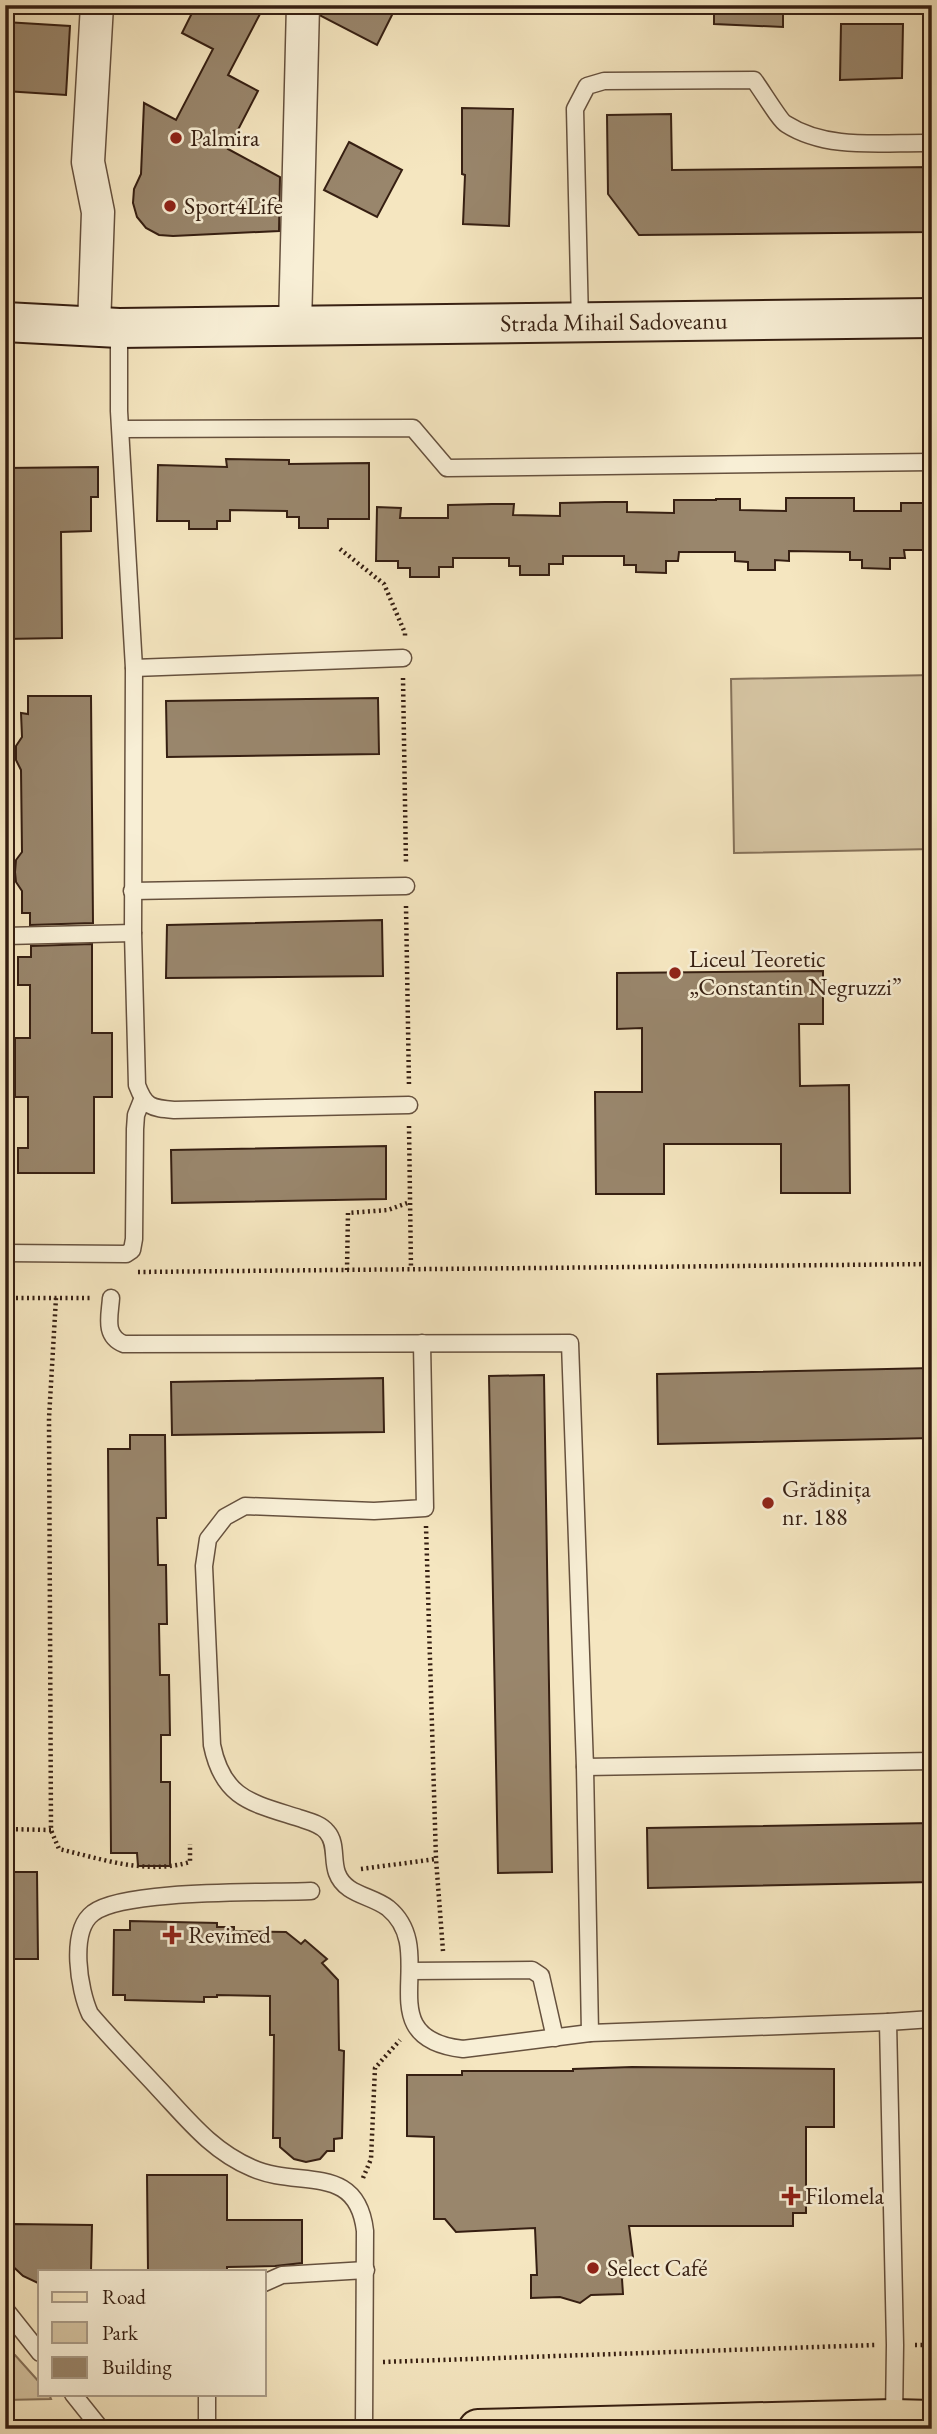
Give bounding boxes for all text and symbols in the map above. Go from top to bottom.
place label: Palmira [190,122,260,153]
marker: Palmira [168,130,184,146]
place label: Sport4Life [184,190,283,221]
marker: Sport4Life [162,198,178,214]
street label: Strada Mihail Sadoveanu [500,305,728,338]
place label: Liceul Teoretic „Constantin Negruzzi” [689,943,902,1002]
marker: Liceul Teoretic „Constantin Negruzzi” [667,965,683,981]
place label: Grădinița nr. 188 [782,1473,871,1532]
marker: Grădinița nr. 188 [760,1495,776,1511]
place label: Revimed [188,1919,272,1950]
marker: Revimed [162,1925,182,1945]
place label: Filomela [805,2180,885,2211]
marker: Filomela [783,2188,799,2204]
place label: Select Café [607,2252,708,2283]
marker: Select Café [585,2260,601,2276]
legend [38,2270,266,2396]
text: Road [102,2283,146,2310]
text: Park [102,2319,139,2346]
text: Building [102,2353,172,2380]

